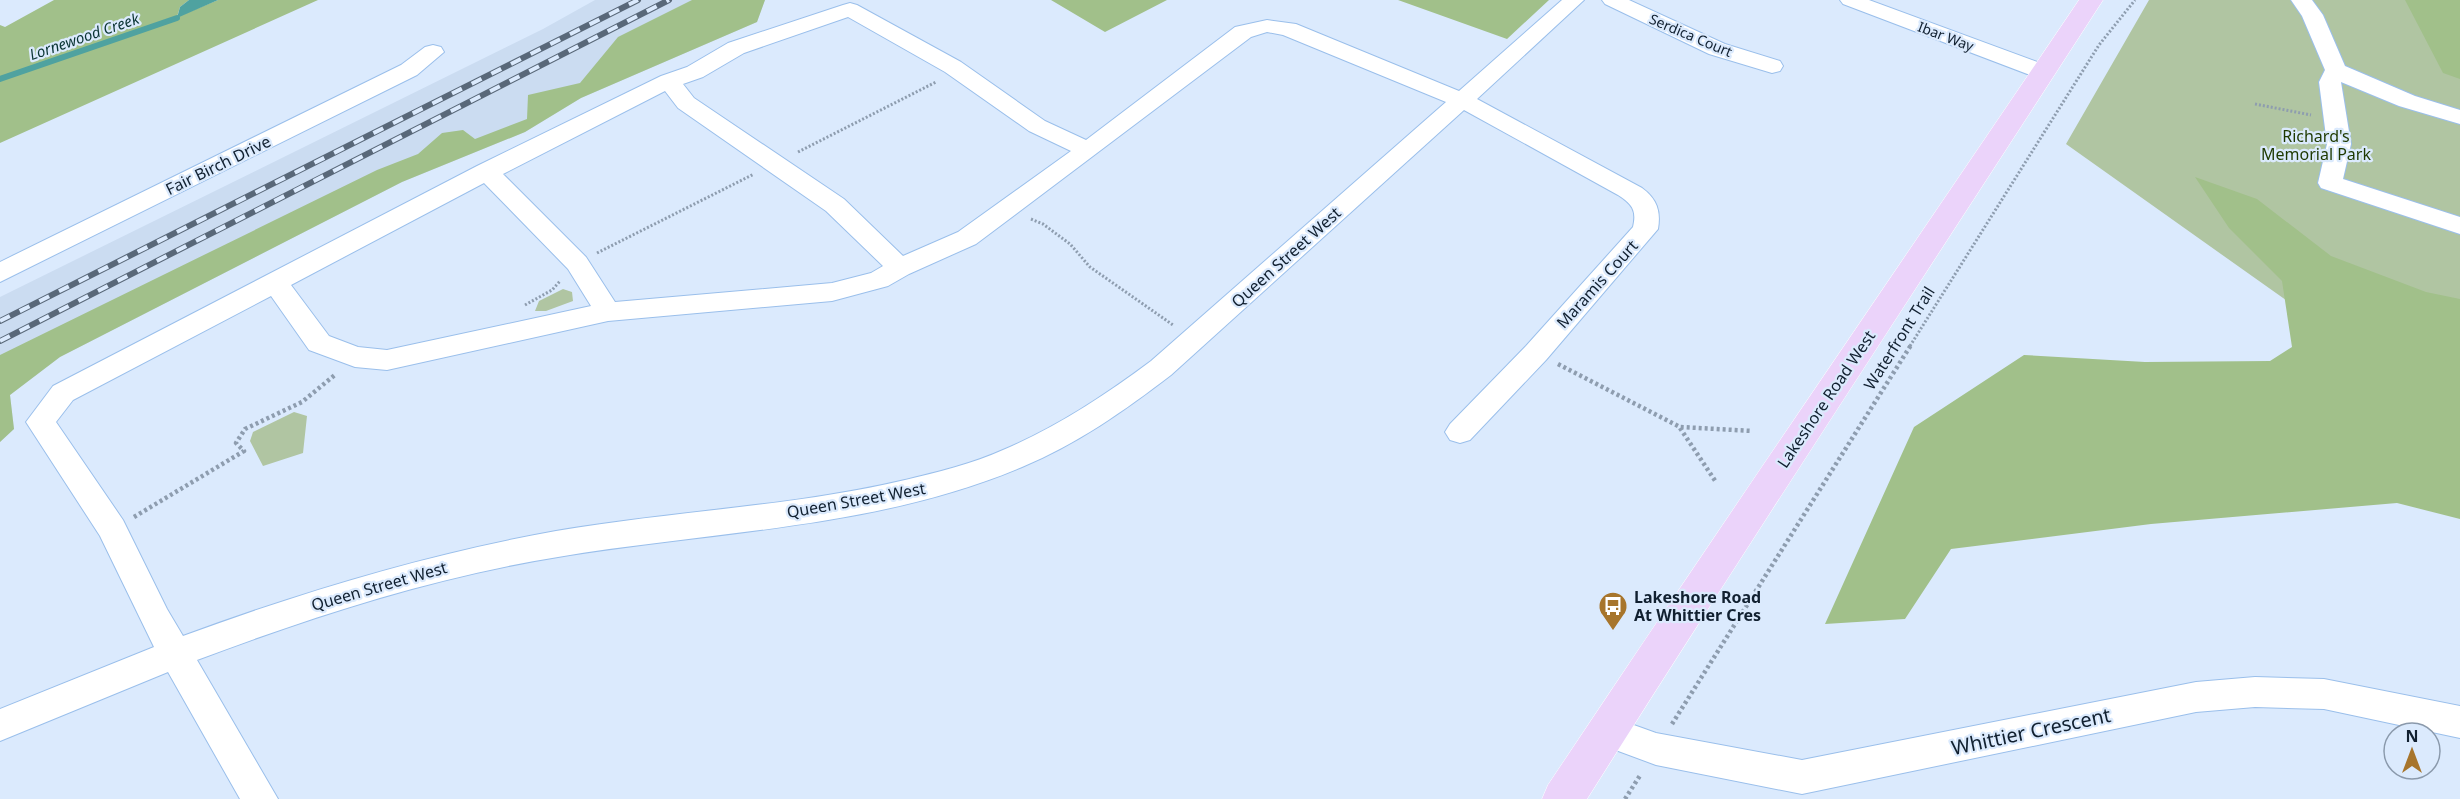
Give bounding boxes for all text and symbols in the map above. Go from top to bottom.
water label: Lornewood Creek [27,8,142,64]
street label: Serdica Court [1647,9,1735,61]
street label: Ibar Way [1915,17,1977,56]
park label: Richard's Memorial Park [2261,125,2371,165]
street label: Fair Birch Drive [162,130,274,200]
street label: Queen Street West [1226,202,1346,312]
street label: Maramis Court [1551,235,1643,333]
street label: Waterfront Trail [1858,282,1940,394]
street label: Lakeshore Road West [1772,326,1880,472]
street label: Queen Street West [785,477,927,523]
street label: Queen Street West [309,556,450,616]
place label: Lakeshore Road At Whittier Cres [1634,586,1761,626]
bus stop icon: Lakeshore Road At Whittier Cres [1597,590,1629,632]
street label: Whittier Crescent [1949,701,2113,761]
north arrow [2382,721,2442,781]
text: N [2405,725,2419,747]

